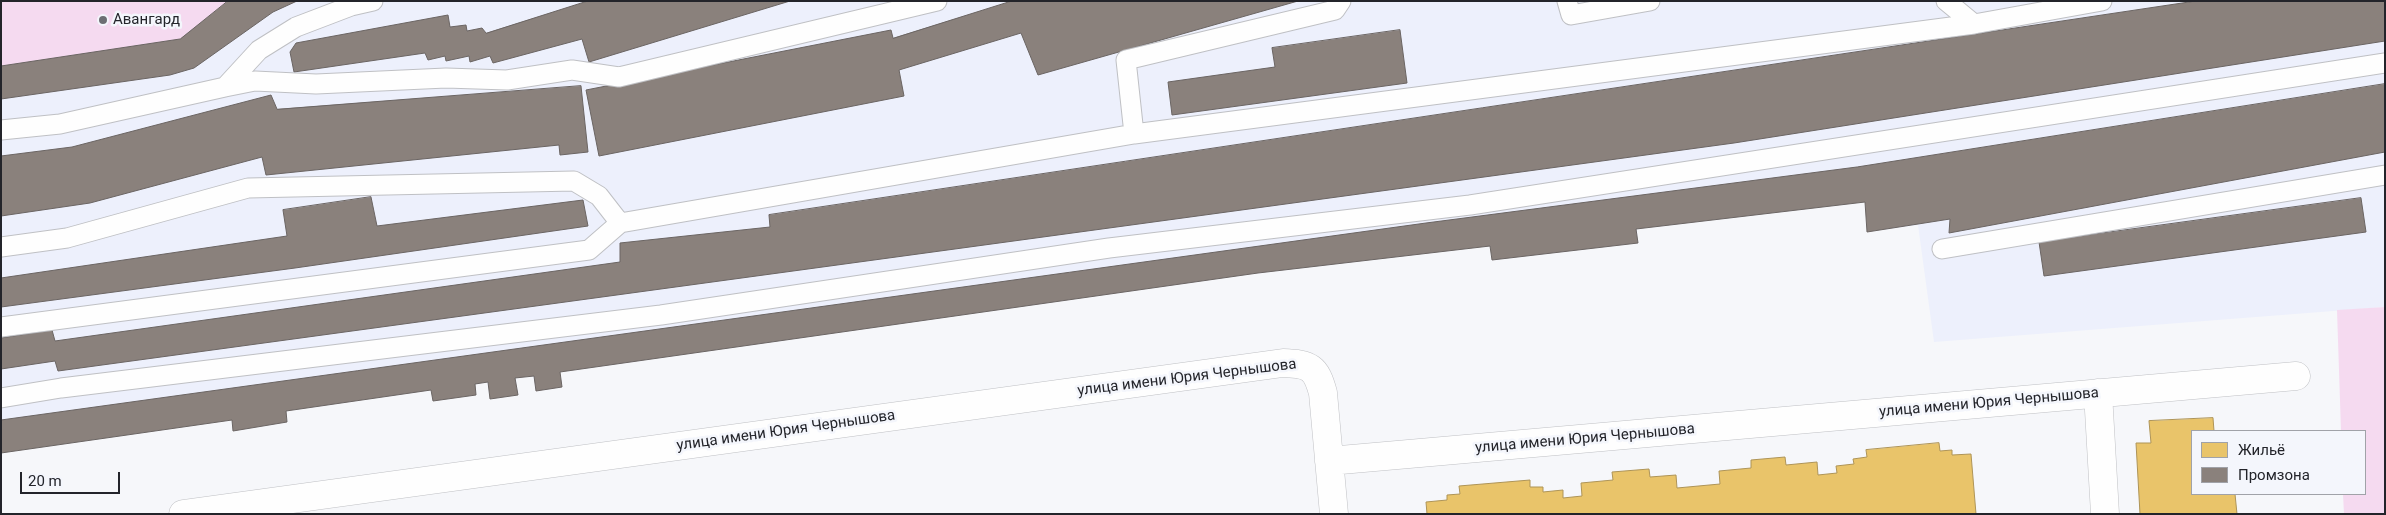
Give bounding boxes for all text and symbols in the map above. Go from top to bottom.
place label: Авангард [113,11,180,29]
marker: Авангард [97,14,109,26]
street label: улица имени Юрия Чернышова [1076,356,1298,400]
street label: улица имени Юрия Чернышова [1878,384,2100,422]
street label: улица имени Юрия Чернышова [676,407,896,455]
street label: улица имени Юрия Чернышова [1474,420,1696,458]
legend [2191,430,2366,495]
text: Жильё [2238,441,2285,459]
scale bar [22,462,122,494]
text: Промзона [2238,466,2310,484]
text: 20 m [28,472,62,490]

